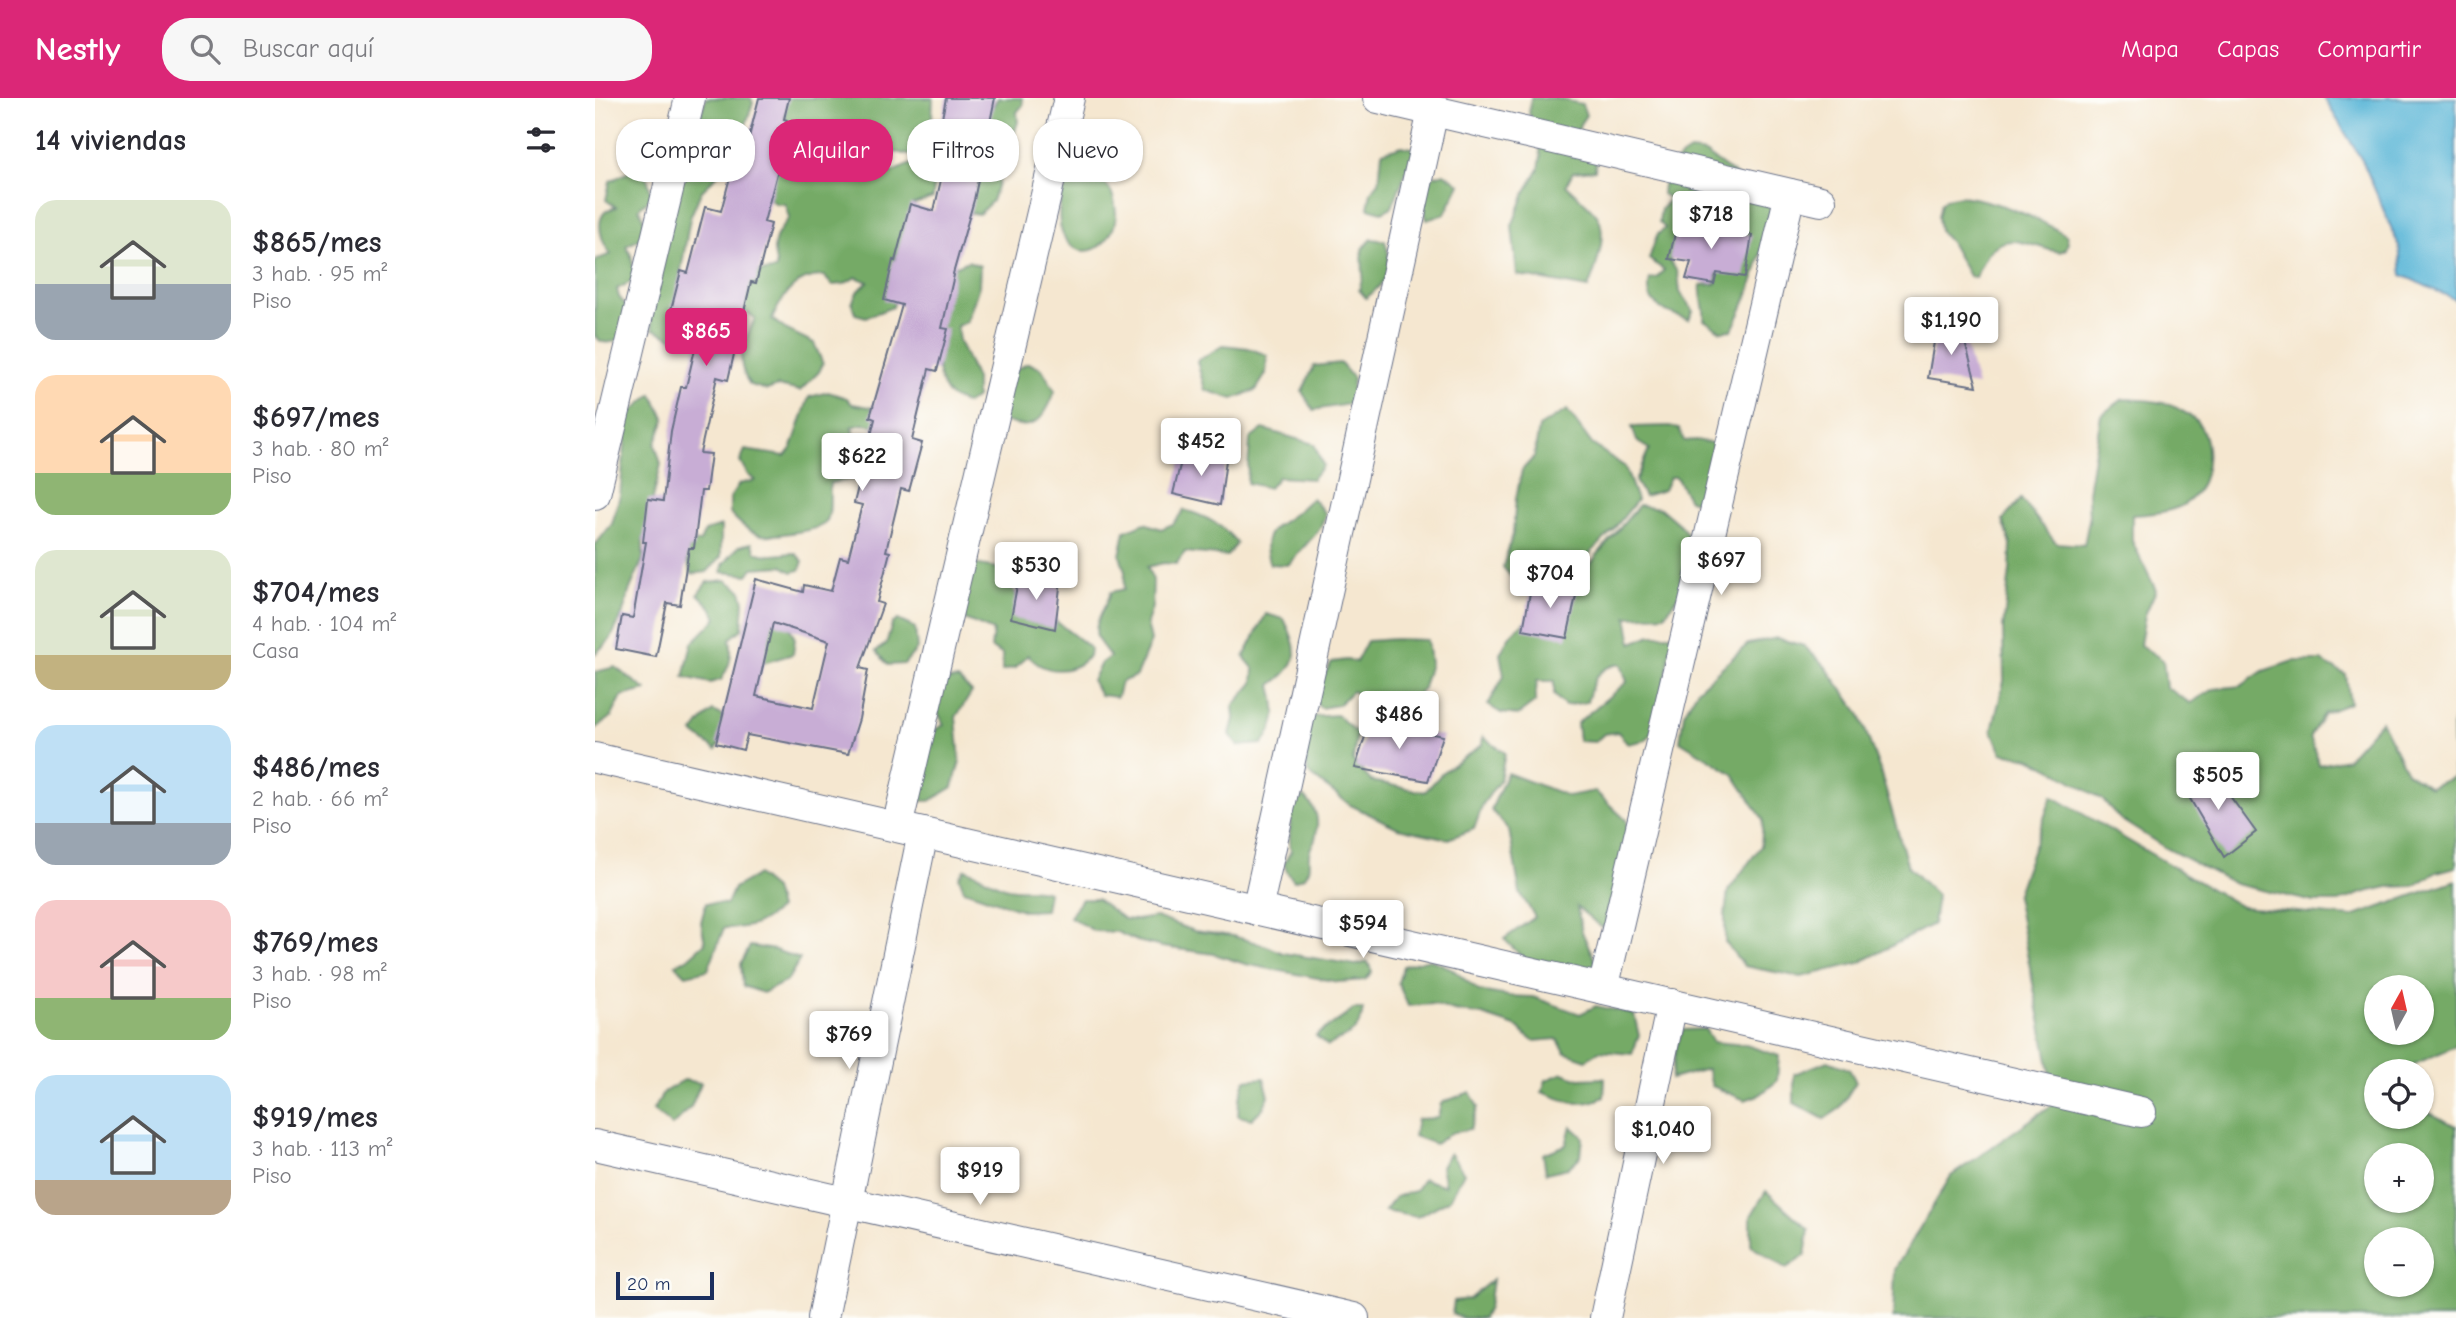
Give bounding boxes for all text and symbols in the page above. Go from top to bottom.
search box [162,18,652,81]
text: Nestly [35,30,120,68]
icon: search [186,30,224,68]
text: Buscar aquí [242,34,374,64]
text: Mapa [2121,35,2179,63]
text: Capas [2217,35,2279,63]
text: Compartir [2317,35,2421,63]
chip: Comprar [616,119,755,182]
chip: Alquilar [769,119,893,182]
chip: Filtros [907,119,1019,182]
chip: Nuevo [1033,119,1143,182]
icon: filters [522,121,560,159]
text: 14 viviendas [35,123,186,158]
pin: $718 [1670,192,1752,251]
text: $718 [1688,200,1734,227]
text: $865/mes [252,225,382,260]
icon: home [91,228,175,312]
text: 3 hab. · 95 m² [252,260,387,287]
text: Piso [252,287,292,314]
pin: $1,190 [1894,298,2008,357]
text: $1,190 [1920,306,1982,333]
pin: $865 [665,308,747,368]
text: $865 [681,317,731,344]
text: $697/mes [252,400,379,435]
icon: home [91,403,175,487]
pin: $452 [1160,418,1242,478]
text: $452 [1177,427,1225,454]
pin: $622 [821,434,903,493]
text: 3 hab. · 80 m² [252,435,388,462]
text: $622 [838,442,886,469]
text: Piso [252,462,292,489]
pin: $697 [1680,538,1762,597]
pin: $530 [995,542,1077,602]
text: $697 [1697,546,1745,573]
pin: $704 [1509,550,1591,610]
text: $530 [1011,551,1061,578]
text: $704 [1526,559,1574,586]
text: $704/mes [252,575,379,610]
icon: home [91,578,175,662]
text: 4 hab. · 104 m² [252,610,396,637]
text: Casa [252,637,299,664]
pin: $486 [1358,692,1440,751]
text: $486 [1375,700,1423,727]
text: $486/mes [252,750,380,785]
pin: $505 [2177,752,2259,812]
icon: home [91,753,175,837]
text: $505 [2192,761,2244,788]
text: 2 hab. · 66 m² [252,785,388,812]
text: Piso [252,812,292,839]
pin: $594 [1322,900,1404,960]
text: $594 [1339,909,1387,936]
text: $769/mes [252,925,378,960]
icon: home [91,928,175,1012]
text: 3 hab. · 98 m² [252,960,387,987]
north arrow [2364,975,2434,1045]
map controls [2364,975,2434,1297]
text: Piso [252,987,292,1014]
pin: $769 [808,1012,890,1071]
text: $769 [825,1020,873,1047]
button: locate [2364,1059,2434,1129]
text: $919/mes [252,1100,378,1135]
icon: home [91,1103,175,1187]
pin: $1,040 [1606,1107,1720,1166]
text: $1,040 [1631,1115,1695,1142]
text: 3 hab. · 113 m² [252,1135,392,1162]
button: + [2364,1143,2434,1213]
pin: $919 [939,1148,1021,1207]
text: $919 [957,1156,1003,1183]
text: Piso [252,1162,292,1189]
button: − [2364,1227,2434,1297]
scale bar [616,1269,714,1301]
text: 20 m [627,1273,671,1295]

